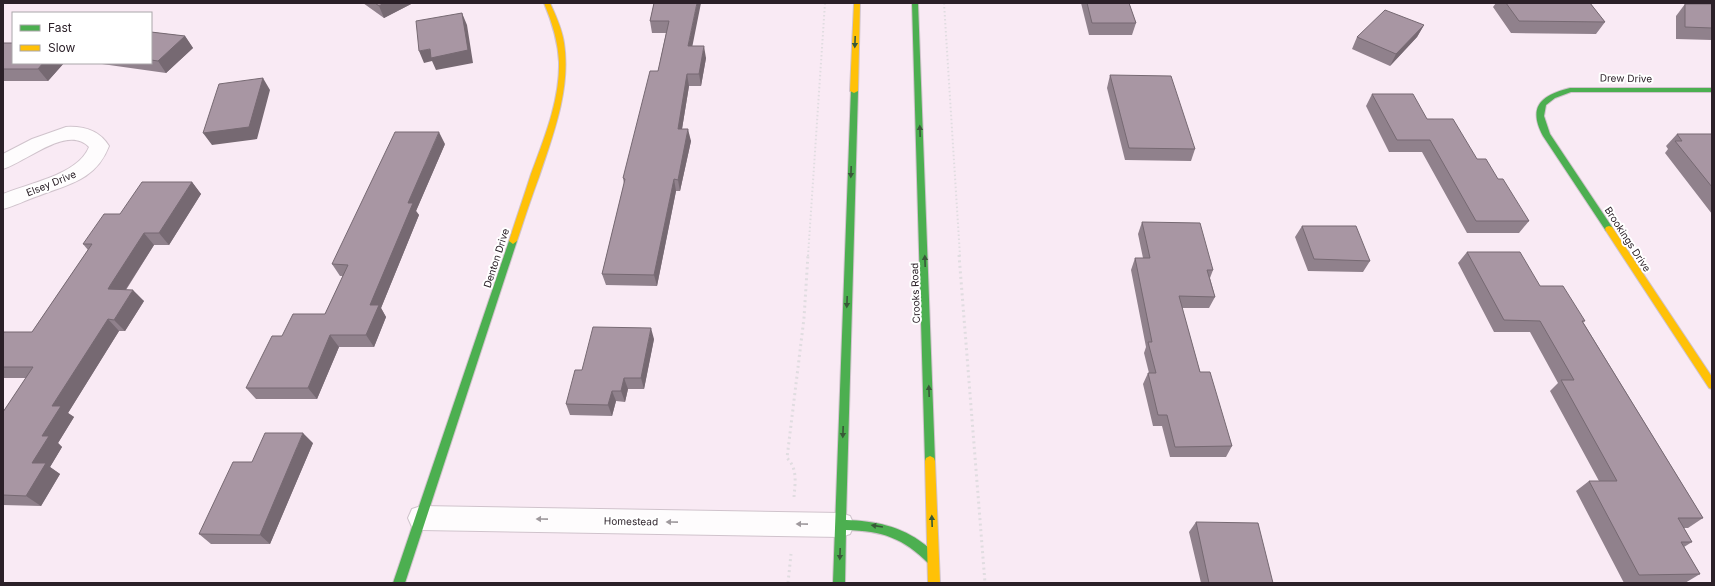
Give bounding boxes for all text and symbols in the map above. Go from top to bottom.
legend [12,12,152,64]
text: Fast [48,20,72,35]
one-way arrow [852,36,859,48]
text: Slow [48,40,76,55]
street label: Drew Drive [1600,72,1652,84]
one-way arrow [917,124,923,137]
one-way arrow [848,166,855,178]
street label: Elsey Drive [24,168,78,198]
street label: Brookings Drive [1603,204,1654,274]
street label: Denton Drive [481,227,511,289]
one-way arrow [921,255,928,267]
street label: Crooks Road [908,263,922,323]
one-way arrow [844,296,850,309]
one-way arrow [925,385,932,397]
one-way arrow [840,426,846,439]
one-way arrow [929,514,935,527]
street label: Homestead [604,515,658,527]
one-way arrow [536,516,548,523]
one-way arrow [665,519,678,525]
one-way arrow [795,521,808,527]
one-way arrow [871,523,883,529]
one-way arrow [837,548,843,561]

